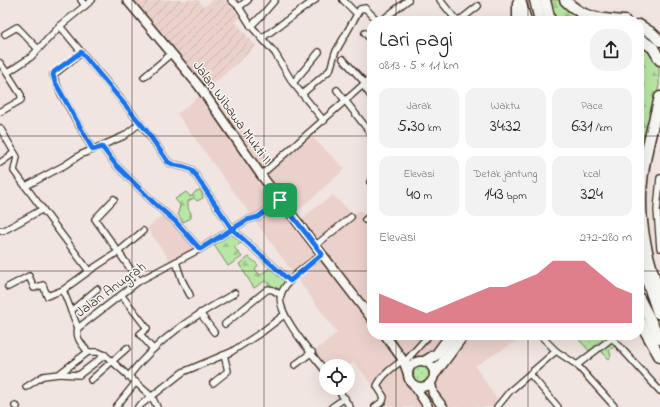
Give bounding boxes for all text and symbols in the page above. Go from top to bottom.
text: Lari pagi [379,25,453,57]
button: share [590,29,632,71]
text: 08:13 · 5 × 1.1 km [379,56,459,75]
street label: Jalan Wibawa Mukti II [187,57,277,169]
text: Jarak [406,98,432,114]
text: Waktu [491,98,520,114]
text: Pace [581,98,603,114]
text: 5.30 [397,114,425,139]
text: 34:32 [490,114,521,139]
text: 6:31 [571,114,593,139]
text: km [425,120,441,136]
text: /km [593,120,612,136]
text: Elevasi [404,166,435,182]
text: Detak jantung [473,166,538,182]
text: kcal [583,166,601,182]
text: 40 [406,182,421,207]
text: 143 [484,182,504,207]
text: 324 [581,182,603,207]
pin [263,183,297,217]
text: m [421,188,432,204]
text: bpm [504,188,527,204]
icon: arrive [269,189,291,211]
text: Elevasi [379,228,416,247]
text: 272–280 m [580,228,632,247]
street label: Jalan Anugrah [71,257,151,324]
map controls [319,359,355,395]
button: locate [319,359,355,395]

